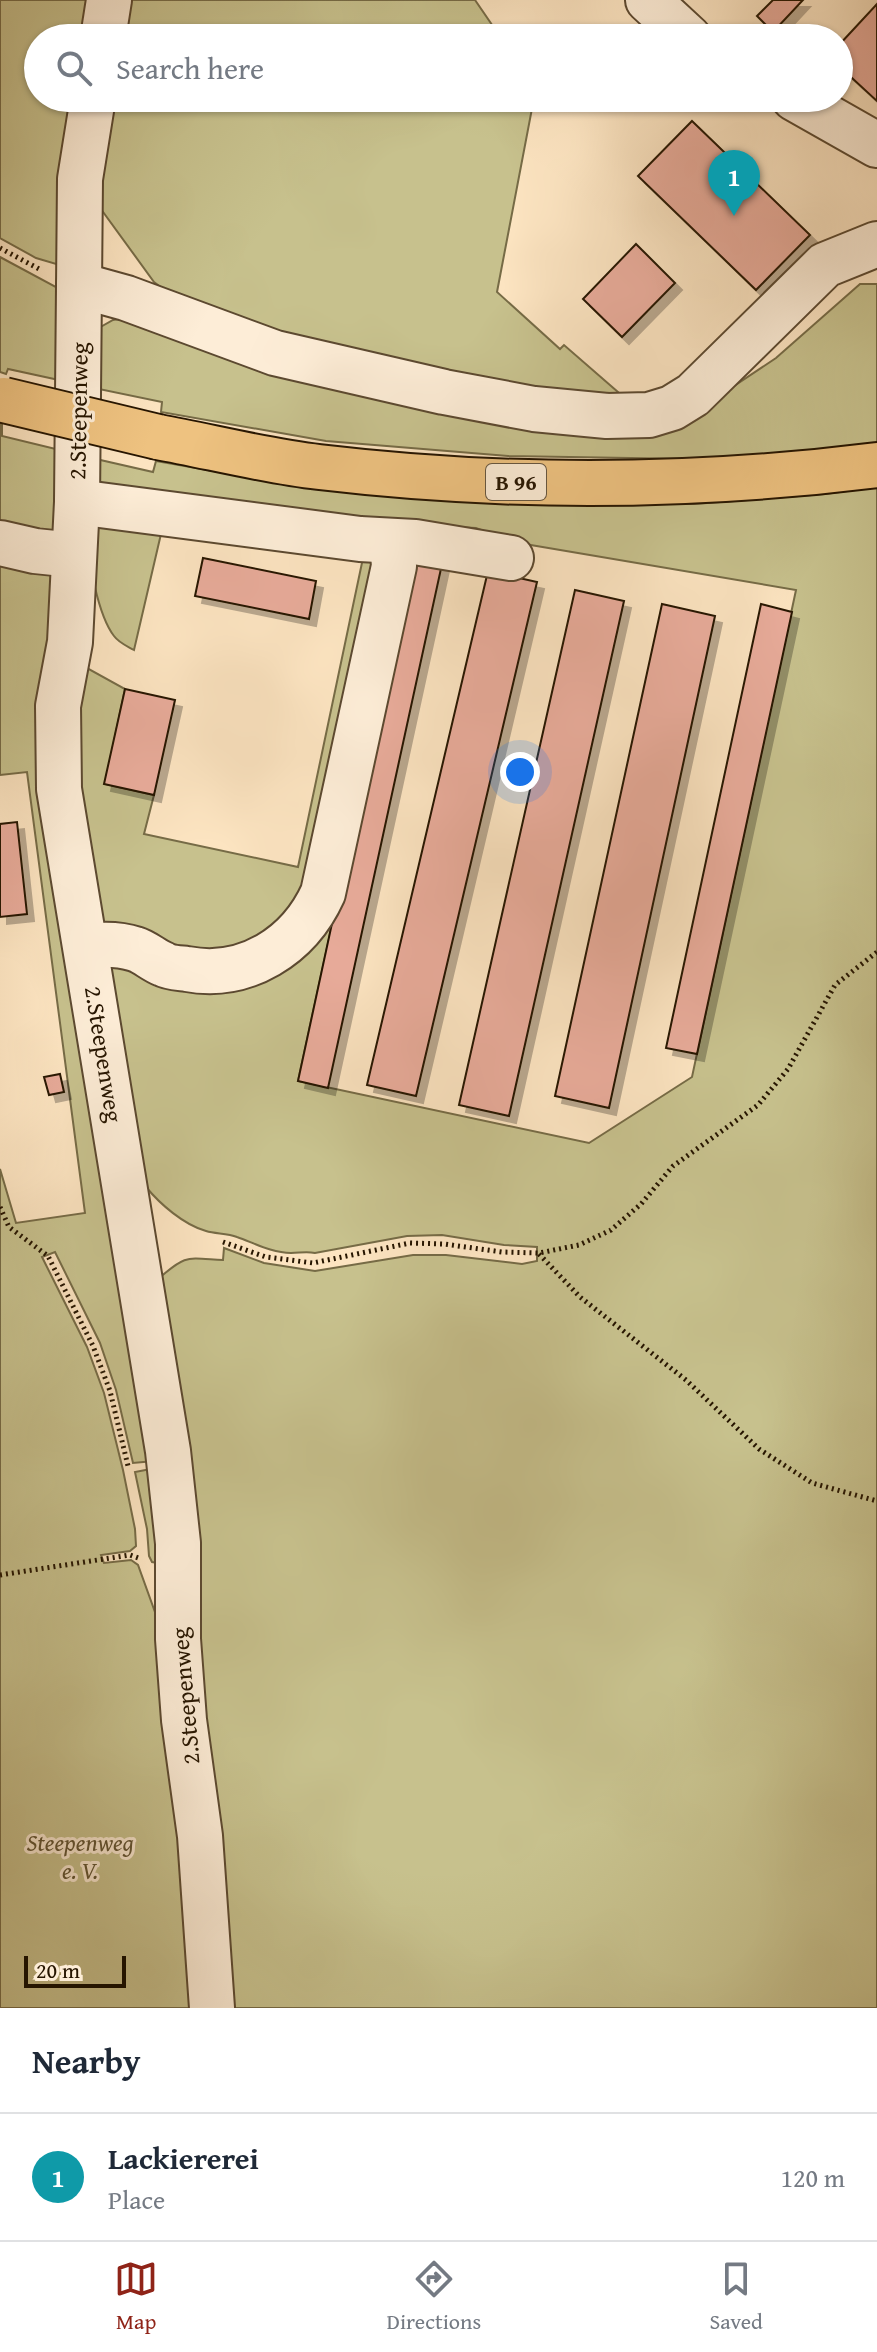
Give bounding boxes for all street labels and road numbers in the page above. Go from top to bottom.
street label: 2.Steepenweg [59,342,97,480]
road number: B 96 [486,464,546,500]
street label: 2.Steepenweg [76,983,132,1125]
street label: 2.Steepenweg [162,1626,208,1766]

